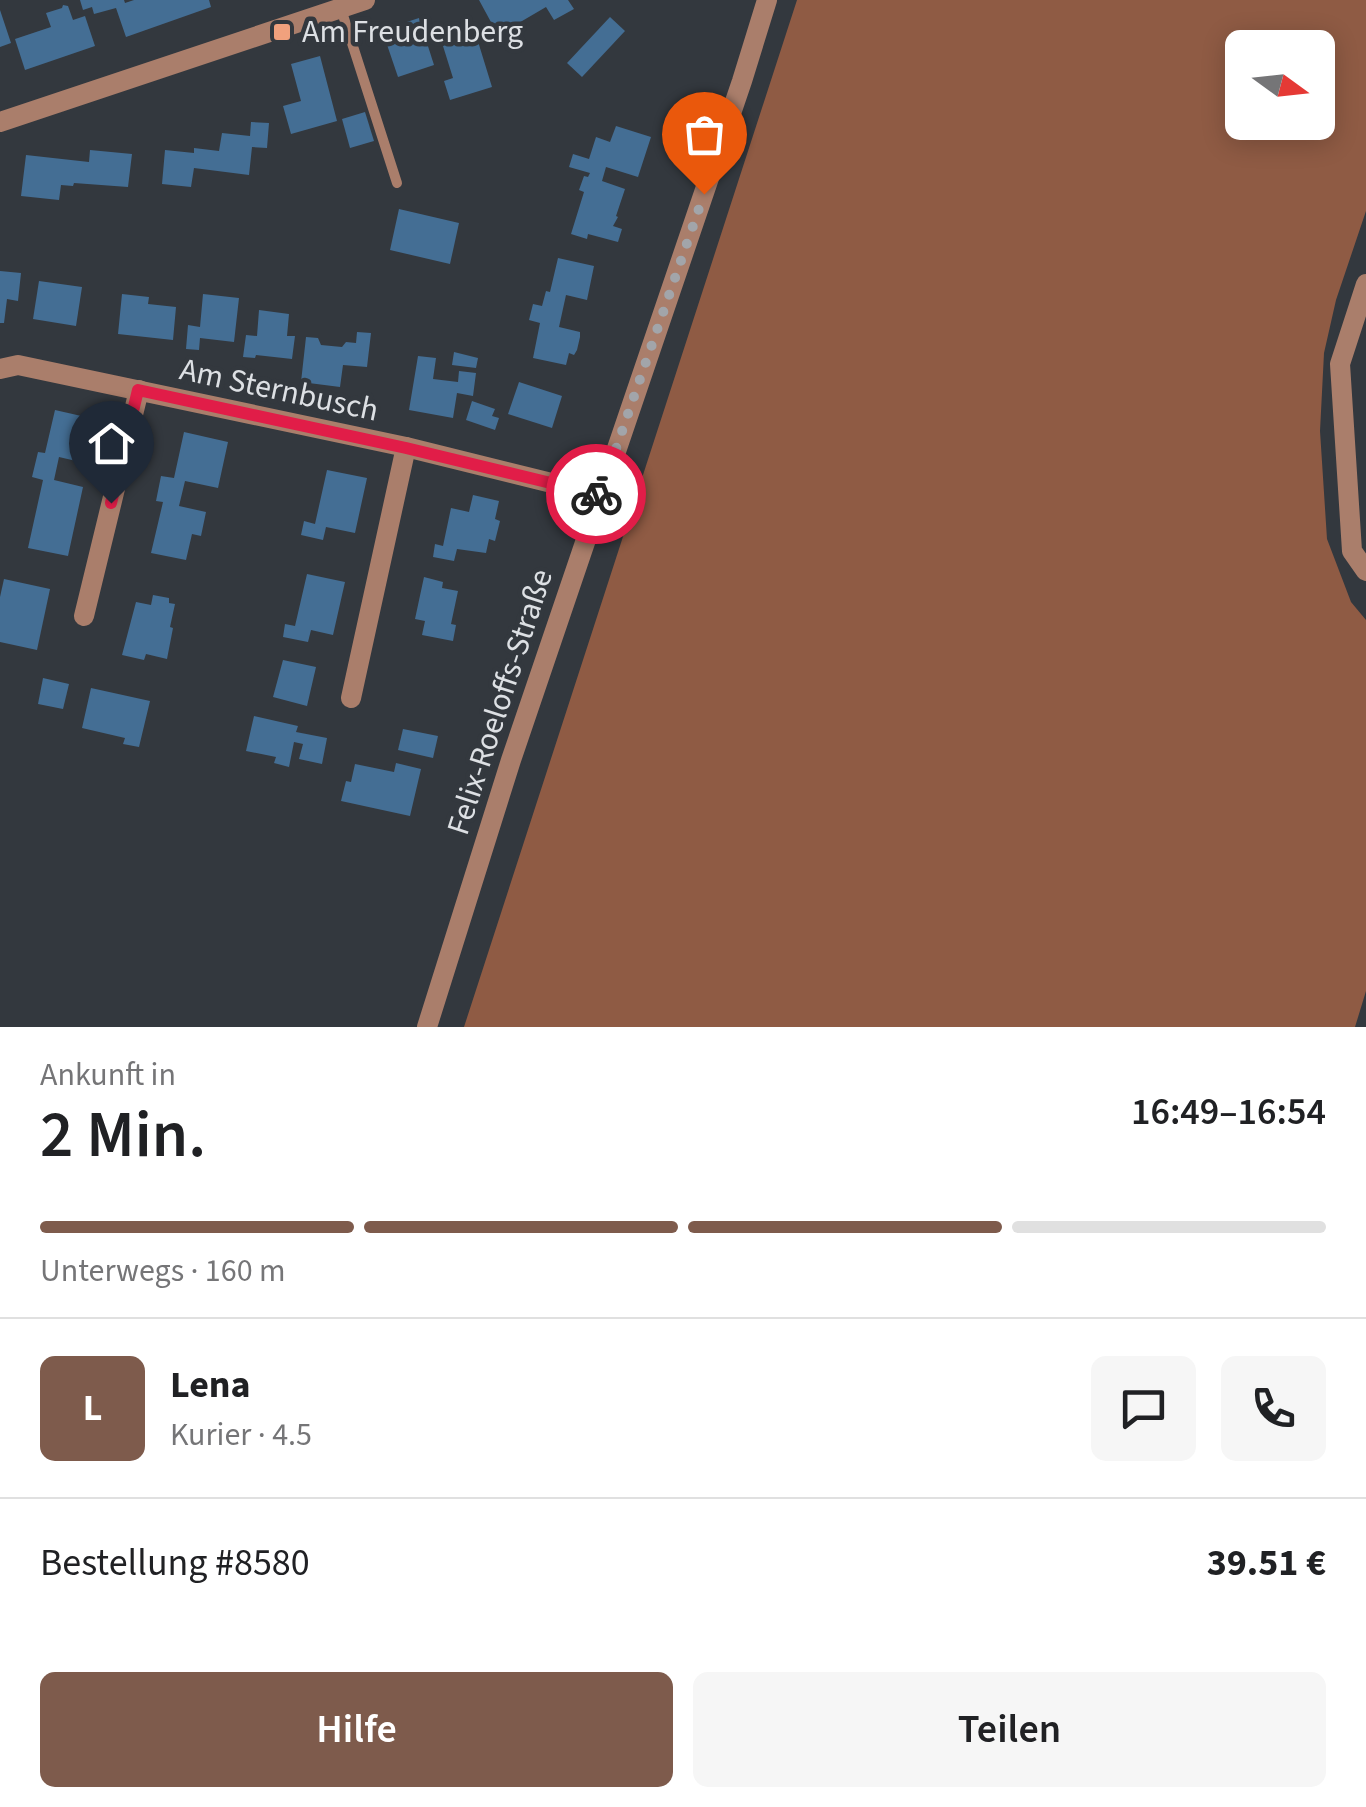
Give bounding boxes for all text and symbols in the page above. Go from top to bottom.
place label: Am Freudenberg [302,9,523,55]
marker: Am Freudenberg [271,21,293,43]
north arrow [1225,30,1335,140]
map controls [1225,30,1335,140]
pin [662,92,747,195]
icon: bag [677,107,732,162]
street label: Am Sternbusch [175,347,383,433]
pin [69,401,154,504]
icon: home [84,416,139,471]
courier [546,444,646,544]
icon: bike [569,467,624,522]
street label: Felix-Roeloffs-Straße [435,563,565,841]
text: Ankunft in [40,1052,176,1098]
text: 16:49–16:54 [1131,1085,1326,1139]
text: 2 Min. [40,1089,206,1182]
text: Unterwegs · 160 m [40,1248,286,1294]
button: chat [1091,1356,1196,1461]
button: phone [1221,1356,1326,1461]
text: Lena [170,1358,251,1412]
text: L [83,1381,102,1435]
text: Kurier · 4.5 [170,1412,312,1458]
text: Bestellung #8580 [40,1536,310,1590]
text: 39.51 € [1207,1536,1326,1590]
button: Hilfe [40,1672,673,1787]
button: Teilen [693,1672,1326,1787]

